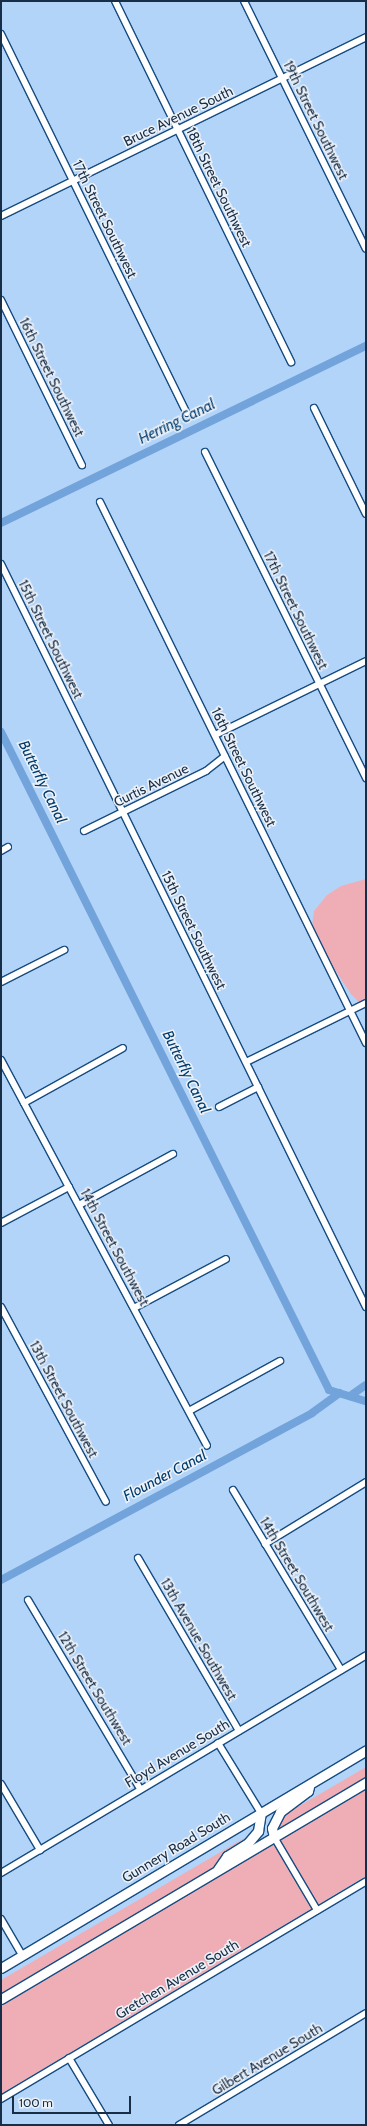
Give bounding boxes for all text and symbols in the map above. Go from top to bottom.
street label: 19th Street Southwest [280,58,352,182]
street label: Bruce Avenue South [121,82,235,150]
street label: 18th Street Southwest [183,125,255,249]
street label: 17th Street Southwest [69,157,141,281]
street label: 16th Street Southwest [16,315,88,439]
water label: Herring Canal [136,396,218,448]
street label: 17th Street Southwest [260,548,332,672]
street label: 15th Street Southwest [15,577,87,701]
street label: 16th Street Southwest [208,705,280,829]
water label: Butterfly Canal [14,738,70,826]
street label: Curtis Avenue [111,760,191,810]
street label: 15th Street Southwest [158,868,230,992]
water label: Butterfly Canal [158,1028,214,1116]
street label: 14th Street Southwest [77,1185,153,1309]
street label: 13th Street Southwest [26,1338,102,1460]
water label: Flounder Canal [120,1447,210,1505]
street label: 14th Street Southwest [256,1514,338,1634]
street label: 13th Avenue Southwest [157,1575,241,1703]
street label: 12th Street Southwest [54,1628,136,1748]
street label: Floyd Avenue South [122,1715,232,1791]
street label: Gunnery Road South [119,1808,233,1886]
street label: Gretchen Avenue South [112,1936,242,2022]
street label: Gilbert Avenue South [209,2019,325,2099]
scale bar [14,2088,133,2114]
text: 100 m [19,2095,53,2110]

